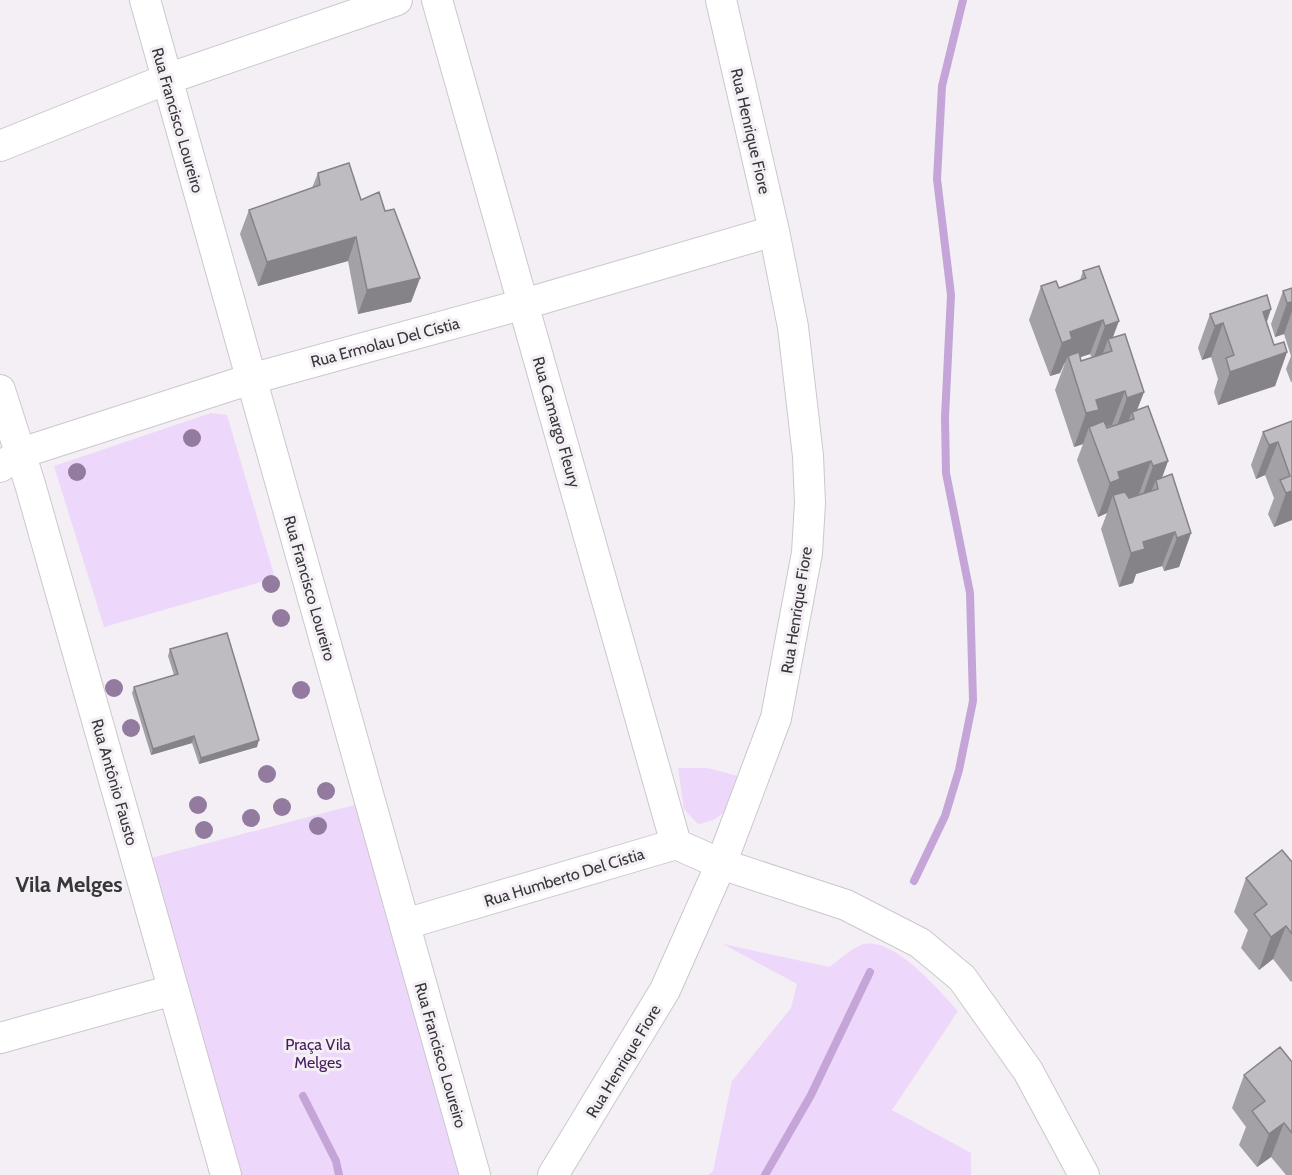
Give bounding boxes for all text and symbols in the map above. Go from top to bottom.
street label: Rua Francisco Loureiro [148,45,207,195]
street label: Rua Henrique Fiore [727,66,774,196]
street label: Rua Ermolau Del Cístia [309,313,462,371]
street label: Rua Camargo Fleury [529,354,584,490]
street label: Rua Francisco Loureiro [280,513,339,663]
street label: Rua Henrique Fiore [777,545,816,675]
street label: Rua Antônio Fausto [87,717,142,848]
street label: Rua Humberto Del Cístia [482,844,647,911]
district label: Vila Melges [15,871,123,898]
street label: Rua Francisco Loureiro [411,980,470,1130]
street label: Rua Henrique Fiore [582,1001,665,1121]
park label: Praça Vila Melges [285,1035,351,1072]

